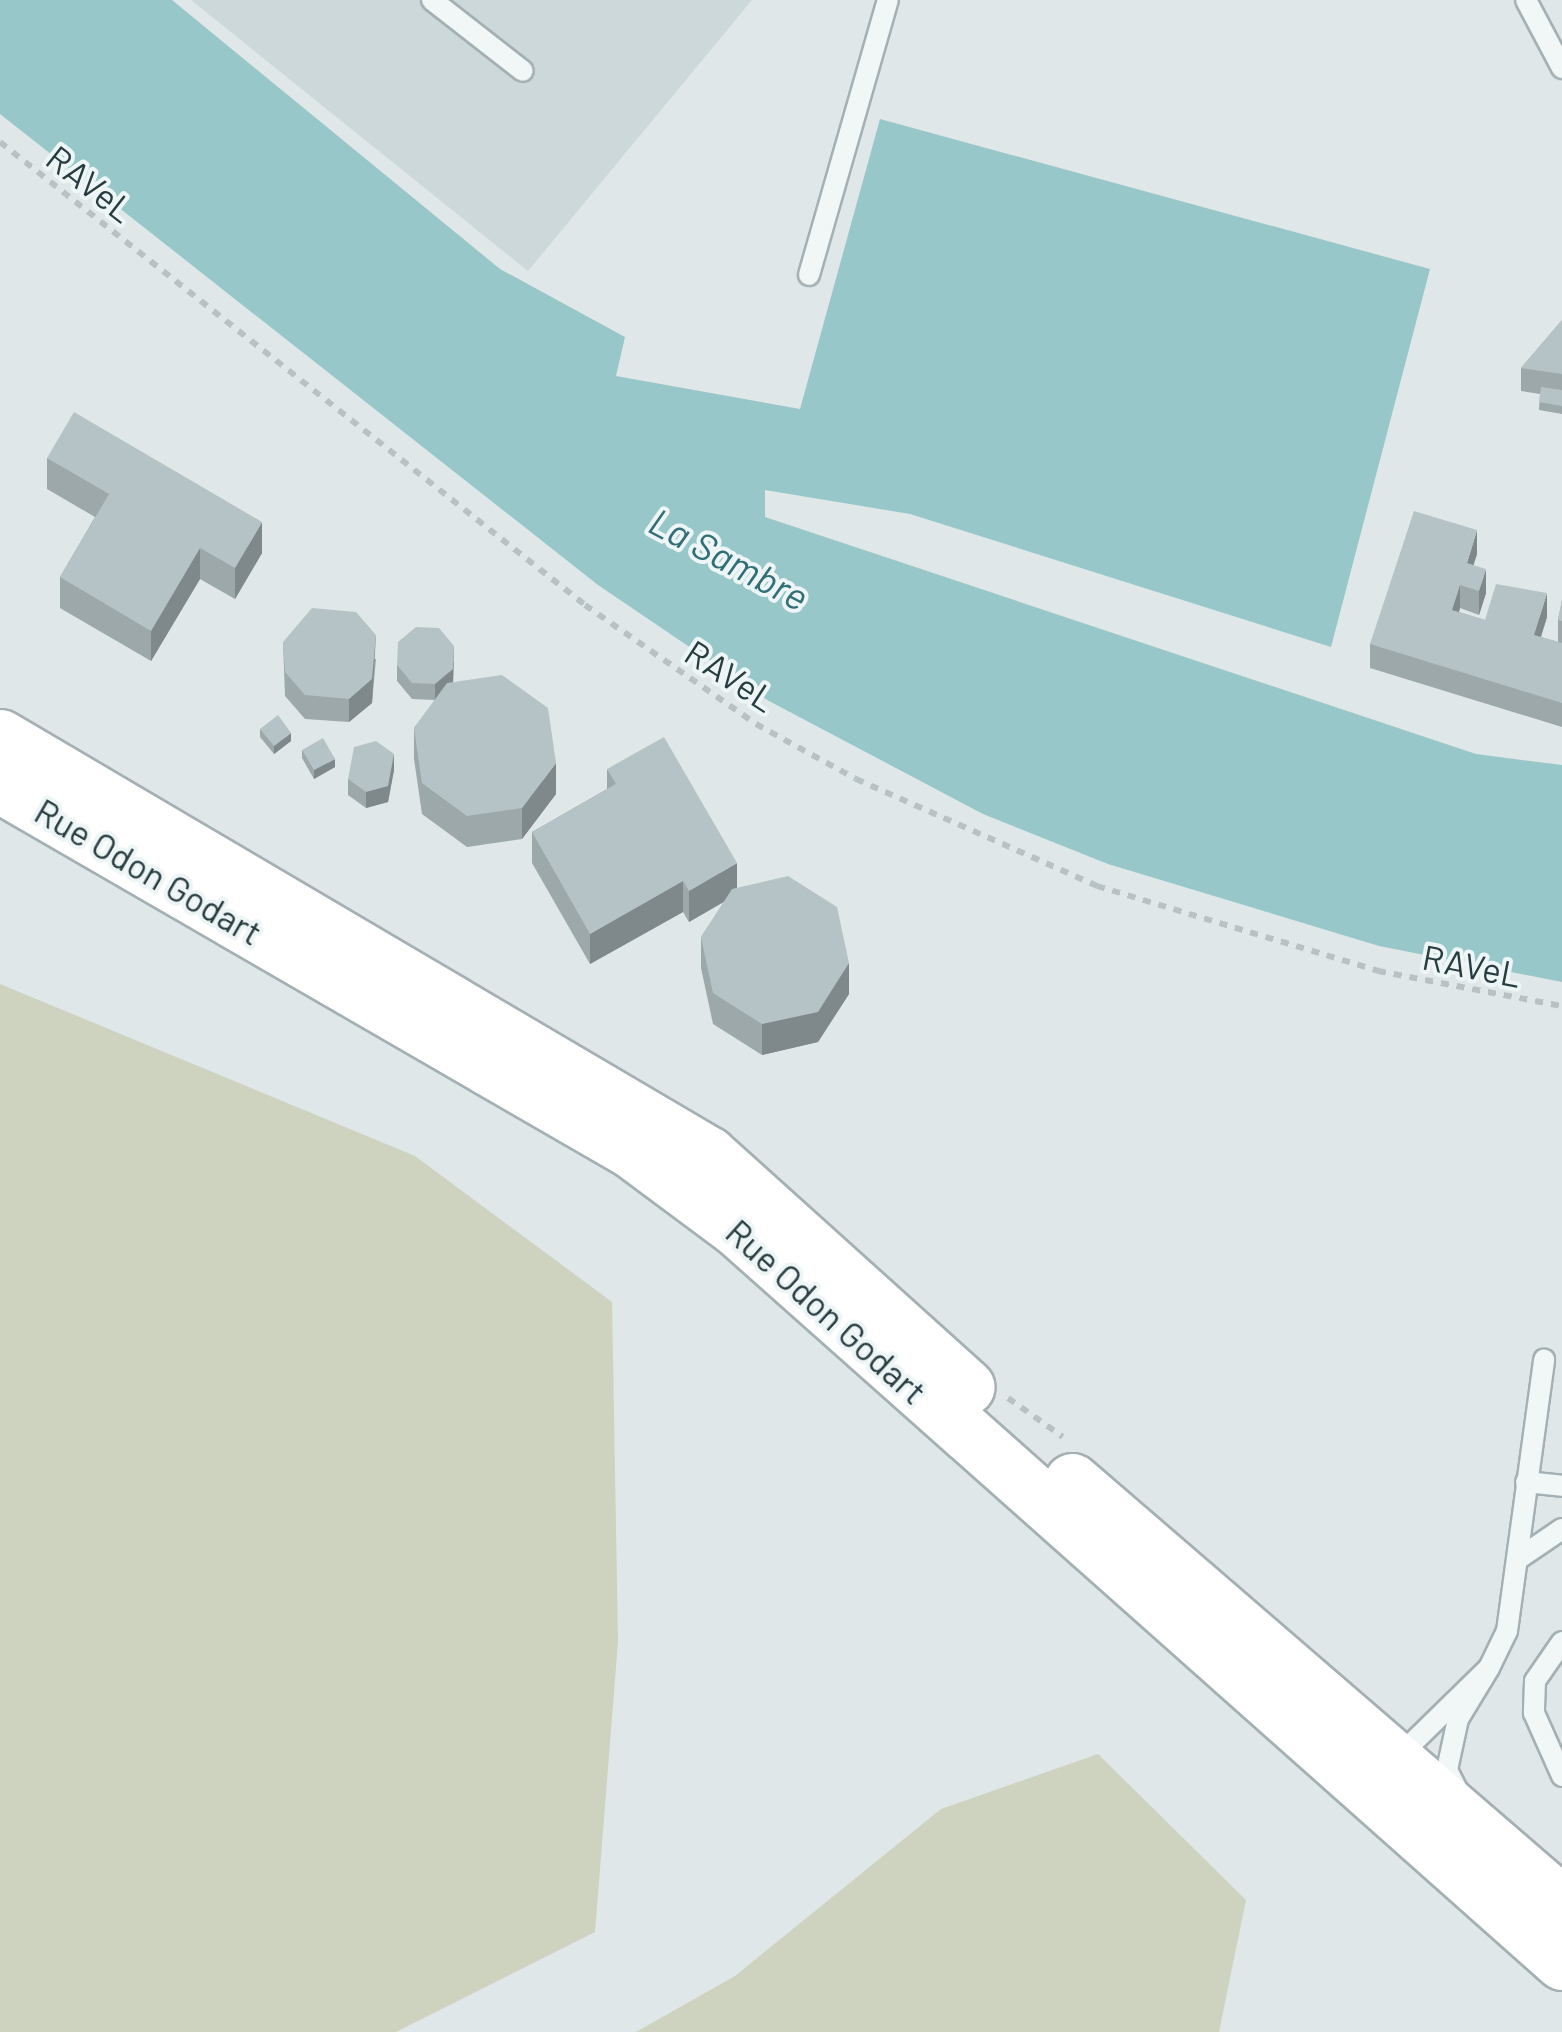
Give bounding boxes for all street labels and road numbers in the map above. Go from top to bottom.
street label: RAVeL [39,136,143,230]
street label: RAVeL [678,630,784,720]
street label: Rue Odon Godart [28,789,270,953]
street label: RAVeL [1419,935,1525,995]
street label: Rue Odon Godart [718,1210,936,1412]

